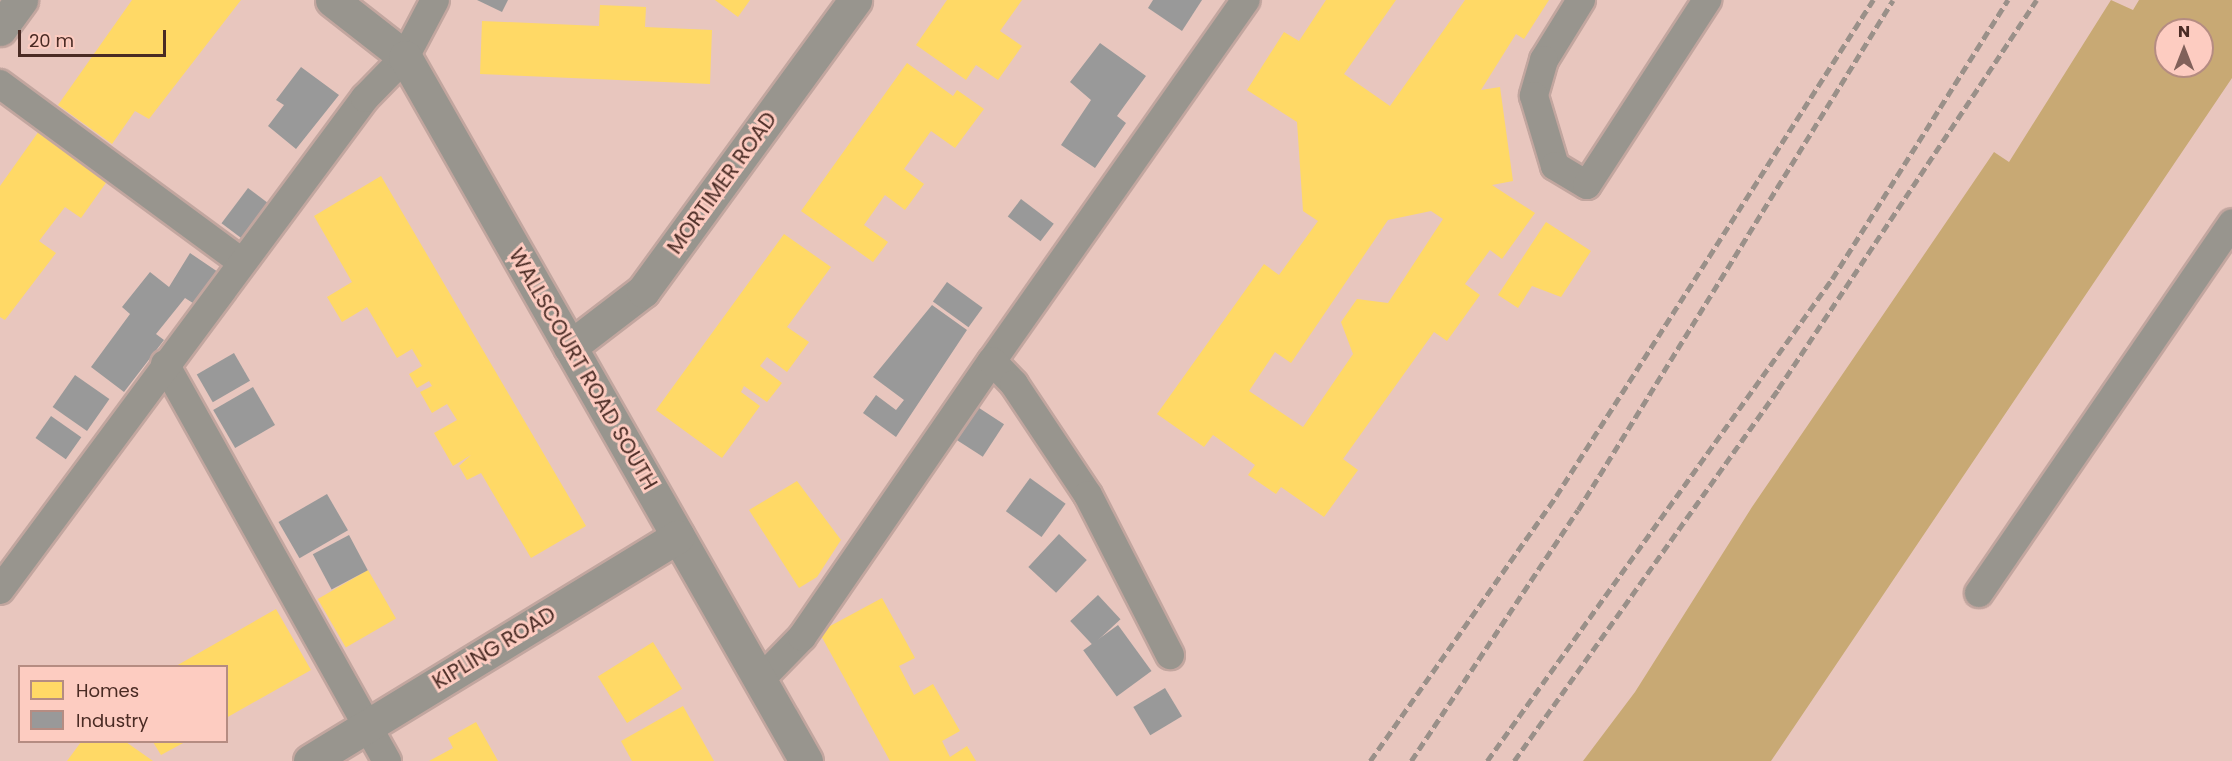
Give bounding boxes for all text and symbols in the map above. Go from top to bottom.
scale bar [21,18,170,56]
north arrow [2154,18,2214,78]
text: N [2178,20,2190,43]
text: 20 m [29,28,74,53]
street label: MORTIMER ROAD [662,107,782,259]
street label: WALLSCOURT ROAD SOUTH [503,244,663,494]
street label: KIPLING ROAD [428,601,560,695]
legend [18,665,228,743]
text: Homes [76,678,139,703]
text: Industry [76,708,148,733]

